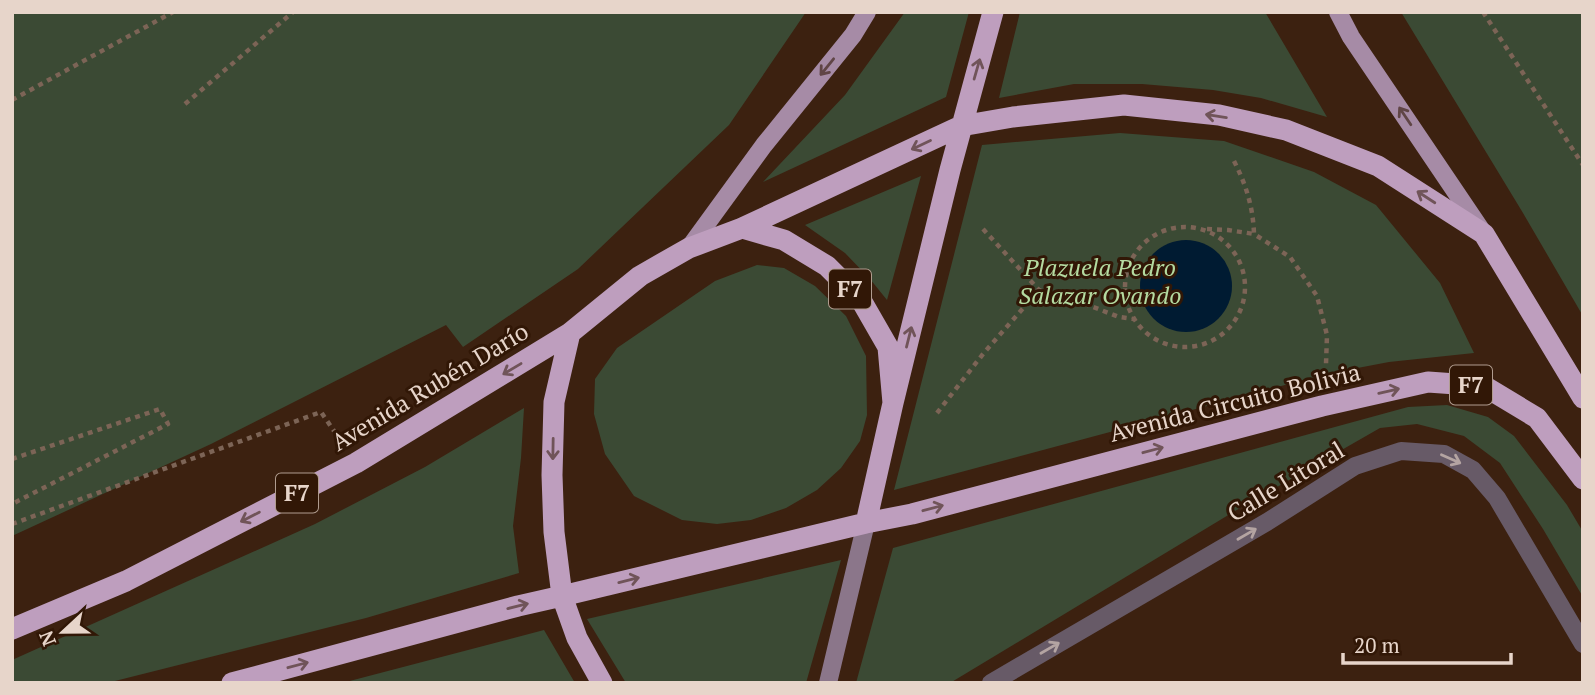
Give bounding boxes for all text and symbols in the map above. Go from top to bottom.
one-way arrow [819,58,834,76]
one-way arrow [972,58,985,80]
one-way arrow [1397,107,1412,126]
one-way arrow [1205,109,1228,122]
one-way arrow [911,139,932,152]
one-way arrow [1417,190,1437,204]
park label: Plazuela Pedro Salazar Ovando [1019,251,1181,311]
road number: F7 [829,270,871,308]
street label: Avenida Rubén Darío [325,315,534,458]
one-way arrow [903,326,917,349]
street label: Avenida Circuito Bolivia [1106,355,1363,449]
one-way arrow [502,362,522,376]
road number: F7 [1450,366,1492,404]
one-way arrow [1377,384,1400,397]
street label: Calle Litoral [1221,434,1350,529]
one-way arrow [546,437,560,460]
one-way arrow [1141,443,1164,456]
one-way arrow [1440,453,1461,466]
road number: F7 [276,474,318,512]
one-way arrow [921,501,944,514]
one-way arrow [240,511,261,525]
one-way arrow [1236,527,1256,541]
one-way arrow [617,573,640,586]
north arrow [28,597,98,667]
one-way arrow [506,599,529,612]
scale bar [1343,622,1511,666]
text: N [32,627,61,650]
text: 20 m [1354,631,1400,659]
one-way arrow [1040,641,1060,655]
one-way arrow [286,658,309,671]

